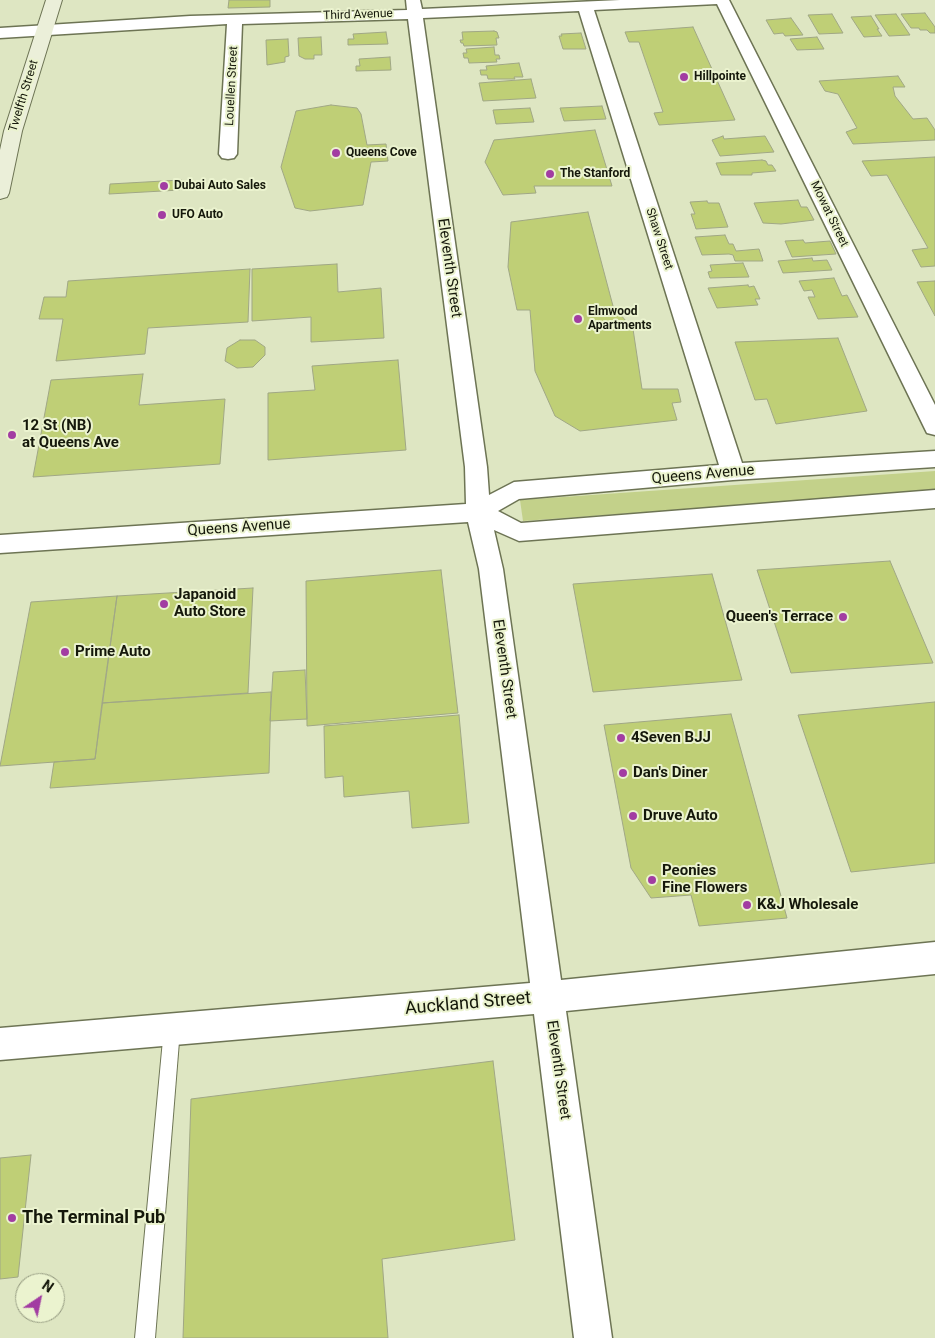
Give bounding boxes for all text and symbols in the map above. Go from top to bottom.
street label: Third Avenue [323,7,393,23]
street label: Louellen Street [223,46,241,126]
street label: Twelfth Street [6,58,42,134]
place label: Hillpointe [694,70,746,84]
marker: Hillpointe [678,71,690,83]
place label: Queens Cove [346,146,417,160]
marker: Queens Cove [330,147,342,159]
place label: The Stanford [560,167,630,181]
marker: The Stanford [544,168,556,180]
place label: Dubai Auto Sales [174,179,266,193]
street label: Mowat Street [807,179,851,249]
marker: Dubai Auto Sales [158,180,170,192]
street label: Shaw Street [642,206,676,272]
place label: UFO Auto [172,208,223,222]
marker: UFO Auto [156,209,168,221]
street label: Eleventh Street [433,217,465,319]
place label: Elmwood Apartments [588,305,652,333]
marker: Elmwood Apartments [572,313,584,325]
place label: 12 St (NB) at Queens Ave [22,417,119,452]
marker: 12 St (NB) at Queens Ave [6,429,18,441]
street label: Queens Avenue [651,462,755,488]
street label: Queens Avenue [187,515,291,541]
place label: Japanoid Auto Store [174,586,246,621]
marker: Japanoid Auto Store [158,598,170,610]
place label: Queen's Terrace [726,608,833,626]
marker: Queen's Terrace [837,611,849,623]
street label: Eleventh Street [488,618,520,720]
place label: Prime Auto [75,643,151,661]
marker: Prime Auto [59,646,71,658]
place label: 4Seven BJJ [631,729,711,747]
marker: 4Seven BJJ [615,732,627,744]
place label: Dan's Diner [633,764,707,782]
marker: Dan's Diner [617,767,629,779]
place label: Druve Auto [643,807,718,825]
marker: Druve Auto [627,810,639,822]
place label: Peonies Fine Flowers [662,862,747,897]
marker: Peonies Fine Flowers [646,874,658,886]
place label: K&J Wholesale [757,896,858,914]
marker: K&J Wholesale [741,899,753,911]
street label: Auckland Street [404,988,532,1020]
street label: Eleventh Street [542,1019,574,1121]
place label: The Terminal Pub [22,1207,165,1229]
marker: The Terminal Pub [6,1212,18,1224]
north arrow [15,1273,65,1323]
text: N [39,1277,56,1296]

